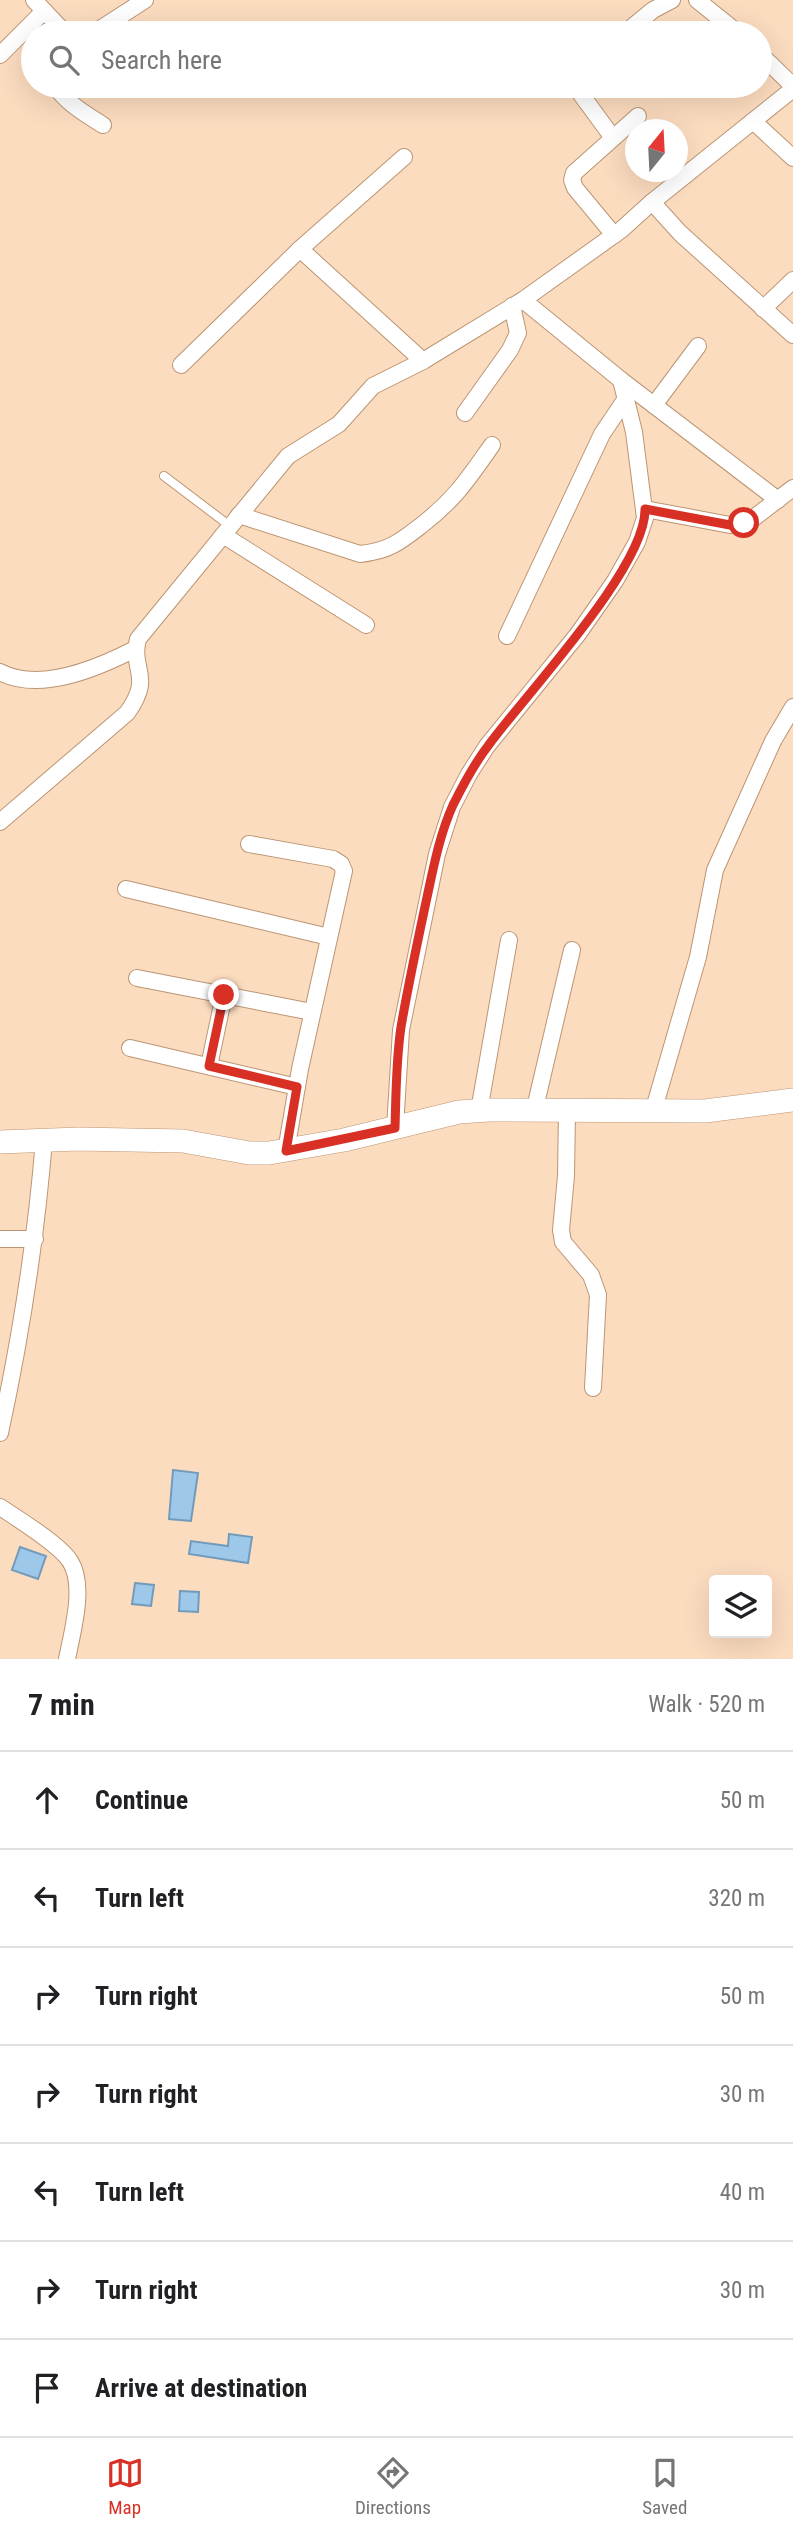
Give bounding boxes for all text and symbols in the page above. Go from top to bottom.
search box [21,21,772,98]
icon: search [45,41,83,79]
text: Search here [101,45,222,75]
north arrow [625,119,688,182]
route start [728,507,759,538]
route end [208,979,239,1010]
map controls [709,1575,772,1638]
button: layers [709,1575,772,1638]
text: 7 min [28,1687,95,1722]
text: Walk · 520 m [648,1691,765,1718]
icon: ahead [28,1781,66,1819]
text: Continue [95,1785,188,1815]
text: 50 m [720,1787,765,1814]
icon: left [28,1879,66,1917]
text: Turn left [95,1883,184,1913]
text: 320 m [708,1885,765,1912]
icon: right [28,1977,66,2015]
text: Turn right [95,1981,197,2011]
text: 50 m [720,1983,765,2010]
icon: right [28,2075,66,2113]
text: Turn right [95,2079,197,2109]
text: 30 m [720,2081,765,2108]
icon: left [28,2173,66,2211]
text: Turn left [95,2177,184,2207]
text: 40 m [720,2179,765,2206]
icon: right [28,2271,66,2309]
text: Turn right [95,2275,197,2305]
text: 30 m [720,2277,765,2304]
icon: arrive [28,2369,66,2407]
text: Arrive at destination [95,2373,307,2403]
tab: Map [106,2454,144,2519]
tab: Directions [355,2454,431,2519]
tab: Saved [642,2454,687,2519]

